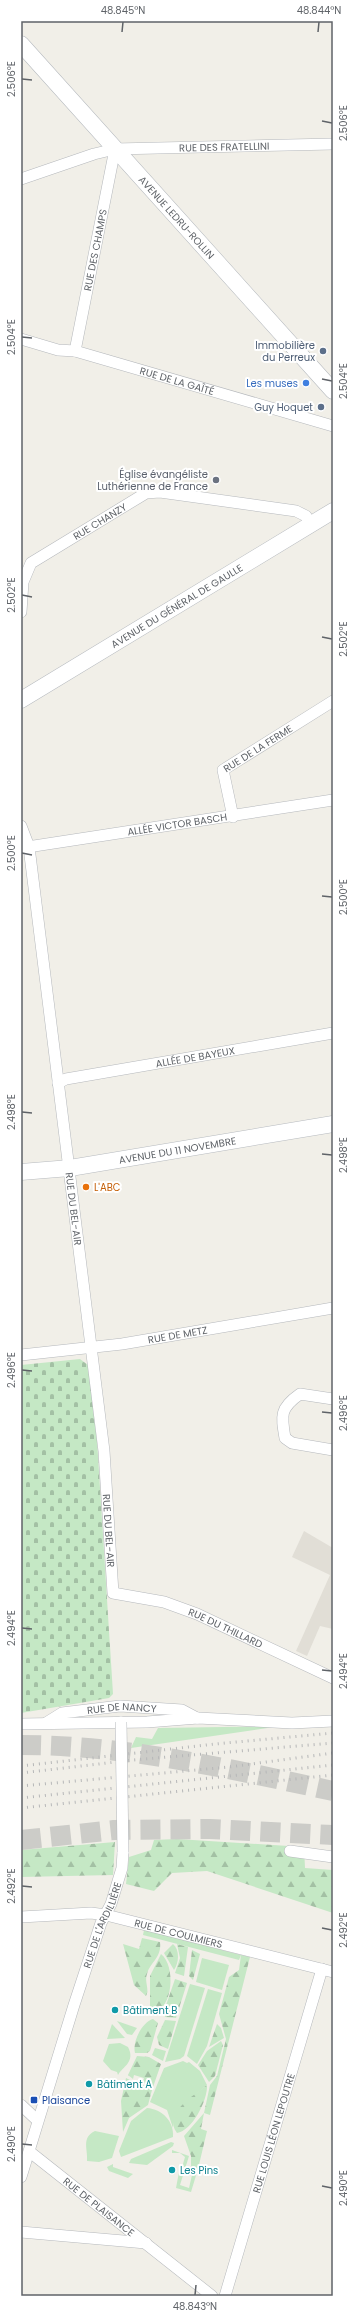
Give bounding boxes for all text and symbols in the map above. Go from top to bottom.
text: 48.845°N [101,3,145,18]
text: 48.844°N [297,3,341,18]
text: 2.506°E [4,61,19,97]
text: 2.506°E [336,105,351,141]
street label: RUE DES FRATELLINI [179,138,270,155]
street label: AVENUE LEDRU-ROLLIN [135,172,218,262]
street label: RUE DES CHAMPS [80,208,110,292]
text: 2.504°E [4,319,19,355]
place label: Immobilière du Perreux [255,338,315,365]
marker: Immobilière du Perreux [318,346,328,356]
street label: RUE DE LA GAÎTÉ [138,363,216,399]
text: 2.504°E [336,363,351,399]
place label: Les muses [246,376,298,391]
marker: Les muses [301,378,311,388]
place label: Guy Hoquet [254,400,313,415]
marker: Guy Hoquet [316,402,326,412]
place label: Église évangéliste Luthérienne de France [97,467,208,494]
marker: Église évangéliste Luthérienne de France [211,475,221,485]
street label: RUE CHANZY [70,499,129,543]
street label: AVENUE DU GÉNÉRAL DE GAULLE [108,560,245,651]
text: 2.502°E [4,577,19,613]
text: 2.502°E [336,621,351,657]
street label: RUE DE LA FERME [220,721,295,776]
street label: ALLÉE VICTOR BASCH [126,809,228,839]
text: 2.500°E [4,835,19,871]
text: 2.500°E [336,879,351,915]
street label: ALLÉE DE BAYEUX [154,1043,236,1071]
text: 2.498°E [4,1094,19,1130]
street label: AVENUE DU 11 NOVEMBRE [118,1133,237,1167]
text: 2.498°E [336,1137,351,1173]
street label: RUE DU BEL-AIR [62,1171,86,1246]
place label: L'ABC [94,1180,121,1195]
marker: L'ABC [81,1182,91,1192]
street label: RUE DE METZ [147,1322,209,1347]
text: 2.496°E [4,1352,19,1388]
text: 2.496°E [336,1395,351,1431]
street label: RUE DU BEL-AIR [99,1494,119,1568]
street label: RUE DU THILLARD [186,1604,265,1651]
text: 2.494°E [4,1610,19,1646]
text: 2.494°E [336,1653,351,1689]
street label: RUE DE NANCY [86,1698,157,1717]
text: 2.492°E [4,1868,19,1904]
street label: RUE DE L'ARDILLIÈRE [79,1880,125,1970]
text: 2.492°E [336,1912,351,1948]
street label: RUE DE COULMIERS [133,1915,224,1952]
place label: Bâtiment B [123,2003,177,2018]
marker: Bâtiment B [110,2005,120,2015]
street label: RUE LOUIS LÉON LEPOUTRE [248,2071,298,2195]
place label: Bâtiment A [97,2077,152,2092]
marker: Bâtiment A [84,2079,94,2089]
place label: Plaisance [42,2093,90,2108]
marker: Plaisance [29,2095,39,2105]
text: 2.490°E [4,2126,19,2162]
place label: Les Pins [180,2163,218,2178]
marker: Les Pins [167,2165,177,2175]
text: 2.490°E [336,2170,351,2206]
street label: RUE DE PLAISANCE [60,2174,138,2240]
text: 48.843°N [173,2299,217,2314]

